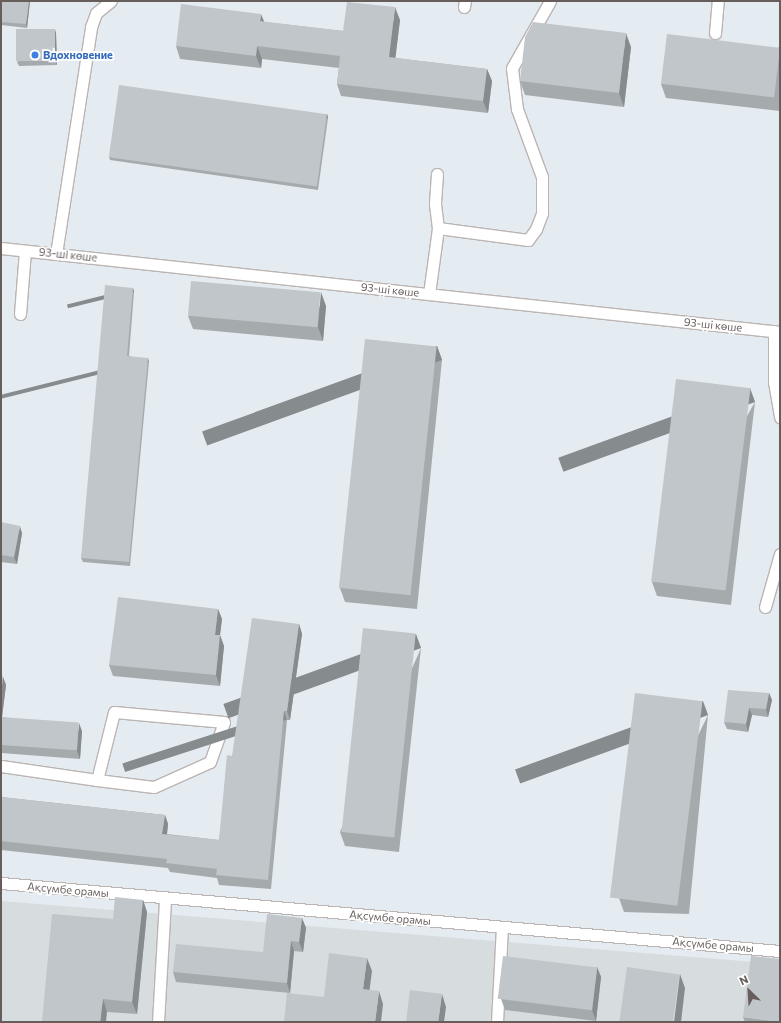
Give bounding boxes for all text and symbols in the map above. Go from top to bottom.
place label: Вдохновение [43,48,113,62]
marker: Вдохновение [30,50,40,60]
street label: 93-ші көше [38,245,98,265]
street label: 93-ші көше [360,280,420,300]
street label: 93-ші көше [683,315,743,335]
street label: Ақсүмбе орамы [27,880,109,900]
street label: Ақсүмбе орамы [349,908,431,928]
street label: Ақсүмбе орамы [672,935,754,955]
north arrow [729,971,769,1011]
text: N [737,972,750,987]

